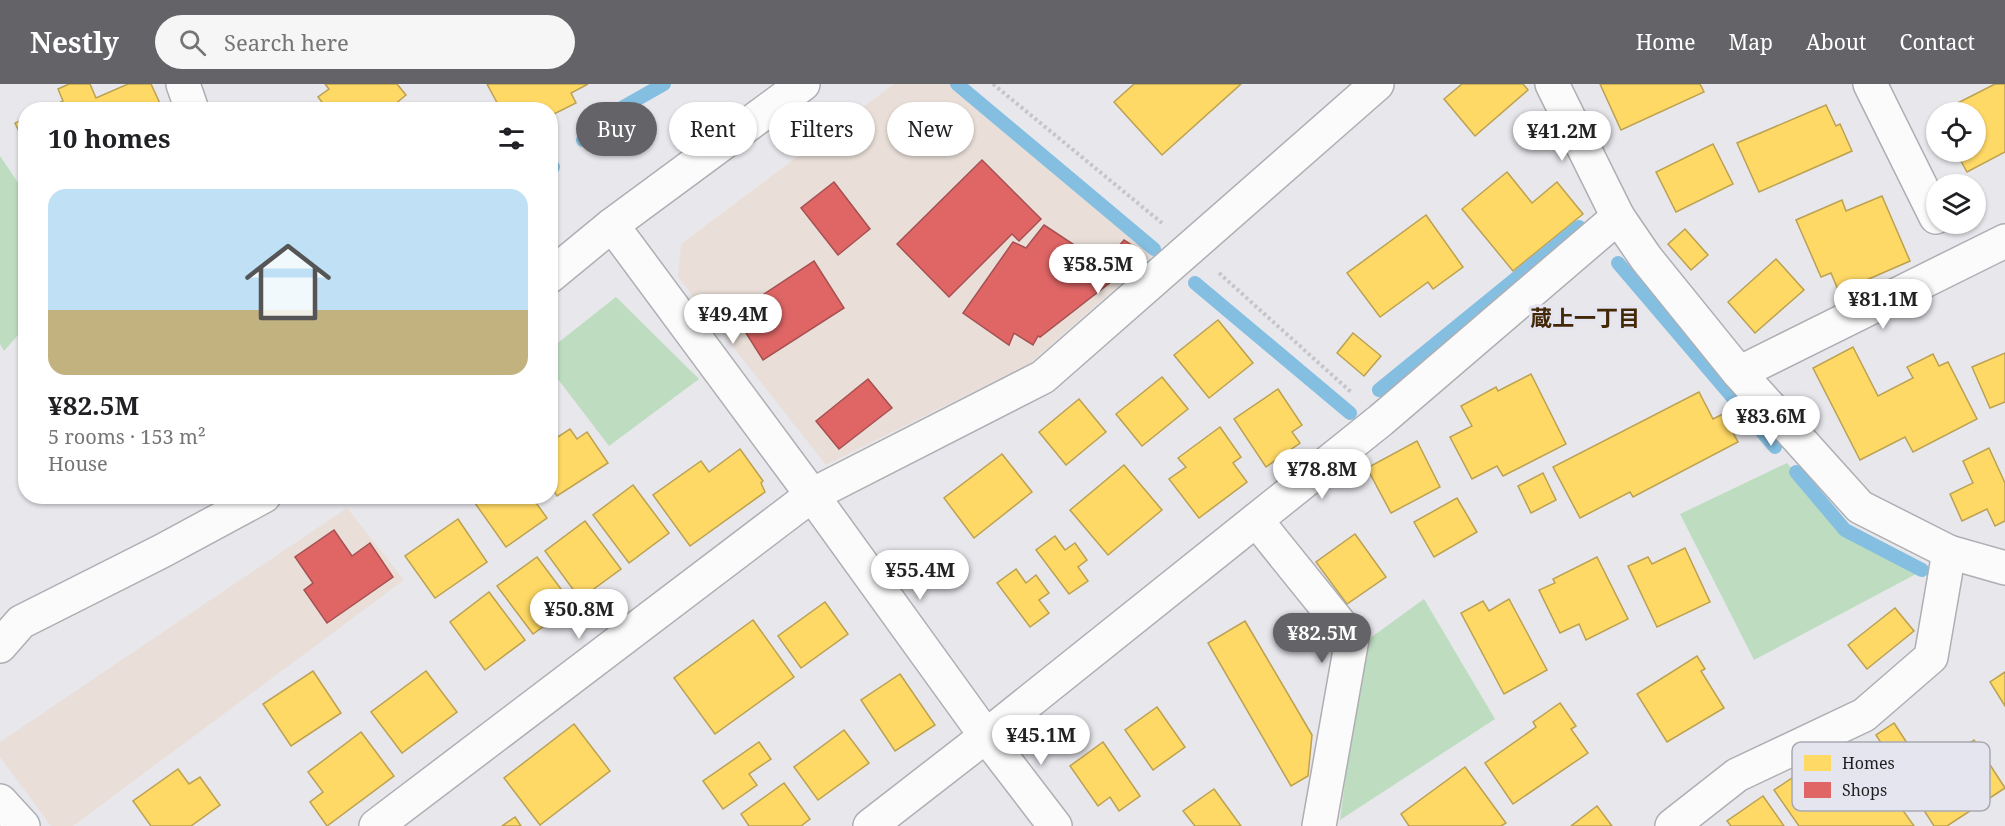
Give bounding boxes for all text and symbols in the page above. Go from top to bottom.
search box [155,15,575,69]
text: Nestly [30,23,119,61]
icon: search [176,26,209,59]
text: Search here [224,27,349,57]
text: Home [1636,28,1696,56]
text: Map [1729,28,1773,56]
text: About [1806,28,1867,56]
text: Contact [1900,28,1975,56]
chip: Buy [576,102,657,156]
chip: Rent [669,102,757,156]
chip: Filters [769,102,875,156]
chip: New [887,102,974,156]
map controls [1926,102,1986,234]
button: locate [1926,102,1986,162]
pin: ¥41.2M [1513,111,1611,162]
text: ¥41.2M [1527,117,1597,144]
text: 10 homes [48,120,170,156]
icon: filters [495,122,528,155]
button: layers [1926,174,1986,234]
icon: home [234,228,342,336]
pin: ¥58.5M [1049,244,1147,295]
text: ¥58.5M [1063,250,1133,277]
pin: ¥81.1M [1834,279,1932,330]
text: ¥81.1M [1848,285,1918,312]
pin: ¥49.4M [684,294,782,345]
text: ¥49.4M [698,300,768,327]
district label: 蔵上一丁目 [1530,302,1640,332]
text: ¥82.5M [48,387,139,423]
pin: ¥83.6M [1722,396,1820,447]
text: ¥83.6M [1736,402,1806,429]
text: 5 rooms · 153 m² [48,423,206,450]
pin: ¥78.8M [1273,449,1371,500]
text: House [48,450,108,477]
text: ¥78.8M [1287,455,1357,482]
pin: ¥55.4M [871,550,969,601]
text: ¥55.4M [885,556,955,583]
pin: ¥50.8M [530,589,628,640]
text: ¥50.8M [544,595,614,622]
pin: ¥82.5M [1273,613,1371,664]
text: ¥82.5M [1287,619,1357,646]
pin: ¥45.1M [992,715,1090,766]
text: ¥45.1M [1006,721,1076,748]
legend [1792,742,1990,811]
text: Homes [1842,752,1895,774]
text: Shops [1842,779,1887,801]

